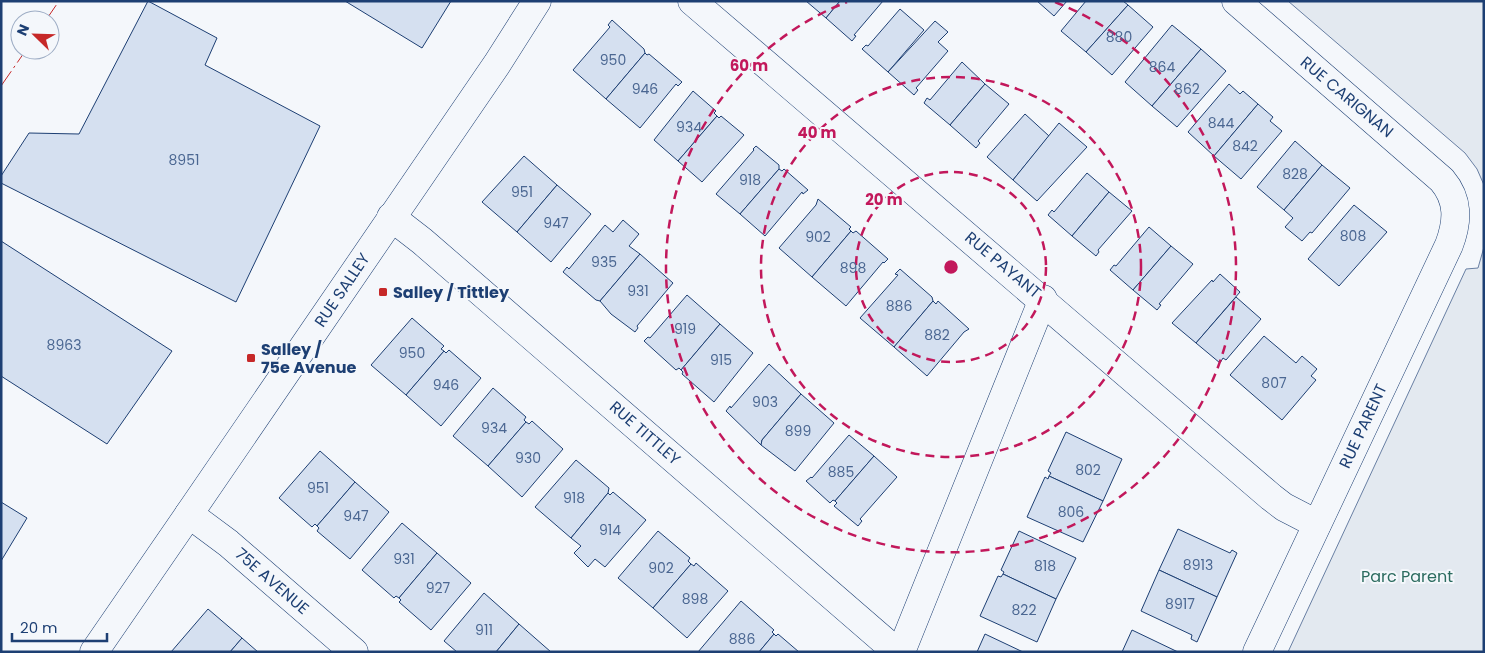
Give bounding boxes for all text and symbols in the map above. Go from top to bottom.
north arrow [10,10,60,60]
text: N [12,21,34,39]
house number: 880 [1106,27,1132,47]
house number: 950 [600,50,626,70]
street label: RUE CARIGNAN [1295,51,1399,143]
text: 60 m [730,55,768,76]
house number: 864 [1149,57,1175,77]
house number: 946 [632,79,658,99]
house number: 862 [1174,79,1200,99]
house number: 844 [1208,113,1234,133]
house number: 934 [676,117,702,137]
text: 40 m [797,122,837,143]
house number: 842 [1232,136,1258,156]
house number: 8951 [169,150,199,170]
house number: 828 [1282,164,1308,184]
house number: 918 [739,170,761,190]
house number: 951 [511,182,533,202]
text: 20 m [865,189,903,210]
house number: 947 [543,213,569,233]
street label: RUE PAYANT [960,226,1046,304]
house number: 808 [1340,226,1366,246]
house number: 902 [805,227,831,247]
street label: RUE SALLEY [309,248,376,331]
house number: 935 [591,252,617,272]
house number: 898 [840,258,866,278]
centre of rings [942,258,960,276]
place label: Salley / Tittley [393,281,510,304]
house number: 931 [627,281,649,301]
marker: Salley / Tittley [377,286,389,298]
house number: 886 [886,296,912,316]
house number: 919 [674,319,696,339]
house number: 882 [924,325,950,345]
house number: 8963 [47,335,81,355]
place label: Salley / 75e Avenue [261,338,356,379]
house number: 950 [399,343,425,363]
house number: 915 [710,350,732,370]
marker: Salley / 75e Avenue [245,352,257,364]
house number: 807 [1261,373,1287,393]
house number: 946 [433,375,459,395]
street label: RUE PARENT [1333,380,1393,472]
house number: 903 [752,392,778,412]
street label: RUE TITTLEY [604,396,686,471]
house number: 934 [481,418,507,438]
house number: 899 [785,421,811,441]
house number: 930 [515,448,541,468]
house number: 802 [1075,460,1101,480]
house number: 885 [828,462,854,482]
house number: 951 [307,478,329,498]
house number: 918 [563,488,585,508]
house number: 806 [1058,502,1084,522]
house number: 947 [343,506,369,526]
house number: 914 [599,520,621,540]
street label: 75E AVENUE [230,542,314,620]
house number: 931 [393,549,415,569]
house number: 8913 [1183,555,1213,575]
house number: 818 [1034,556,1056,576]
house number: 902 [648,558,674,578]
park label: Parc Parent [1361,565,1453,588]
house number: 927 [426,578,451,598]
house number: 898 [682,589,708,609]
house number: 8917 [1165,594,1195,614]
house number: 822 [1012,600,1036,620]
scale bar [12,610,108,642]
text: 20 m [20,617,58,638]
house number: 911 [475,620,493,640]
house number: 886 [729,629,755,649]

